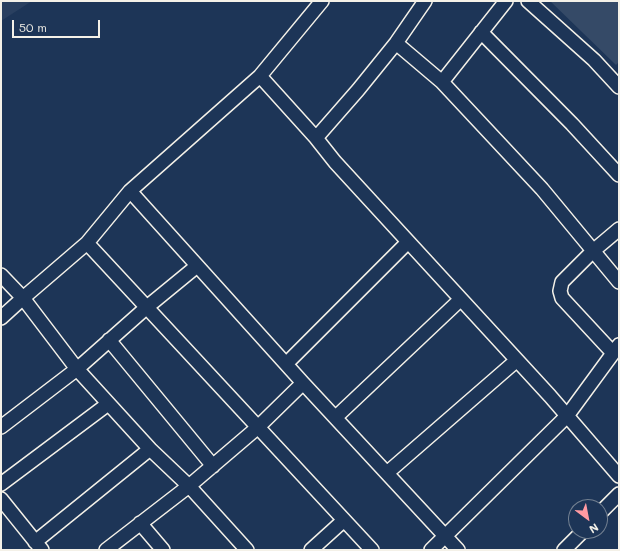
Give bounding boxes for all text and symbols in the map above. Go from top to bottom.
scale bar [14,12,102,38]
text: 50 m [19,19,47,35]
north arrow [568,499,608,539]
text: N [587,520,602,537]

